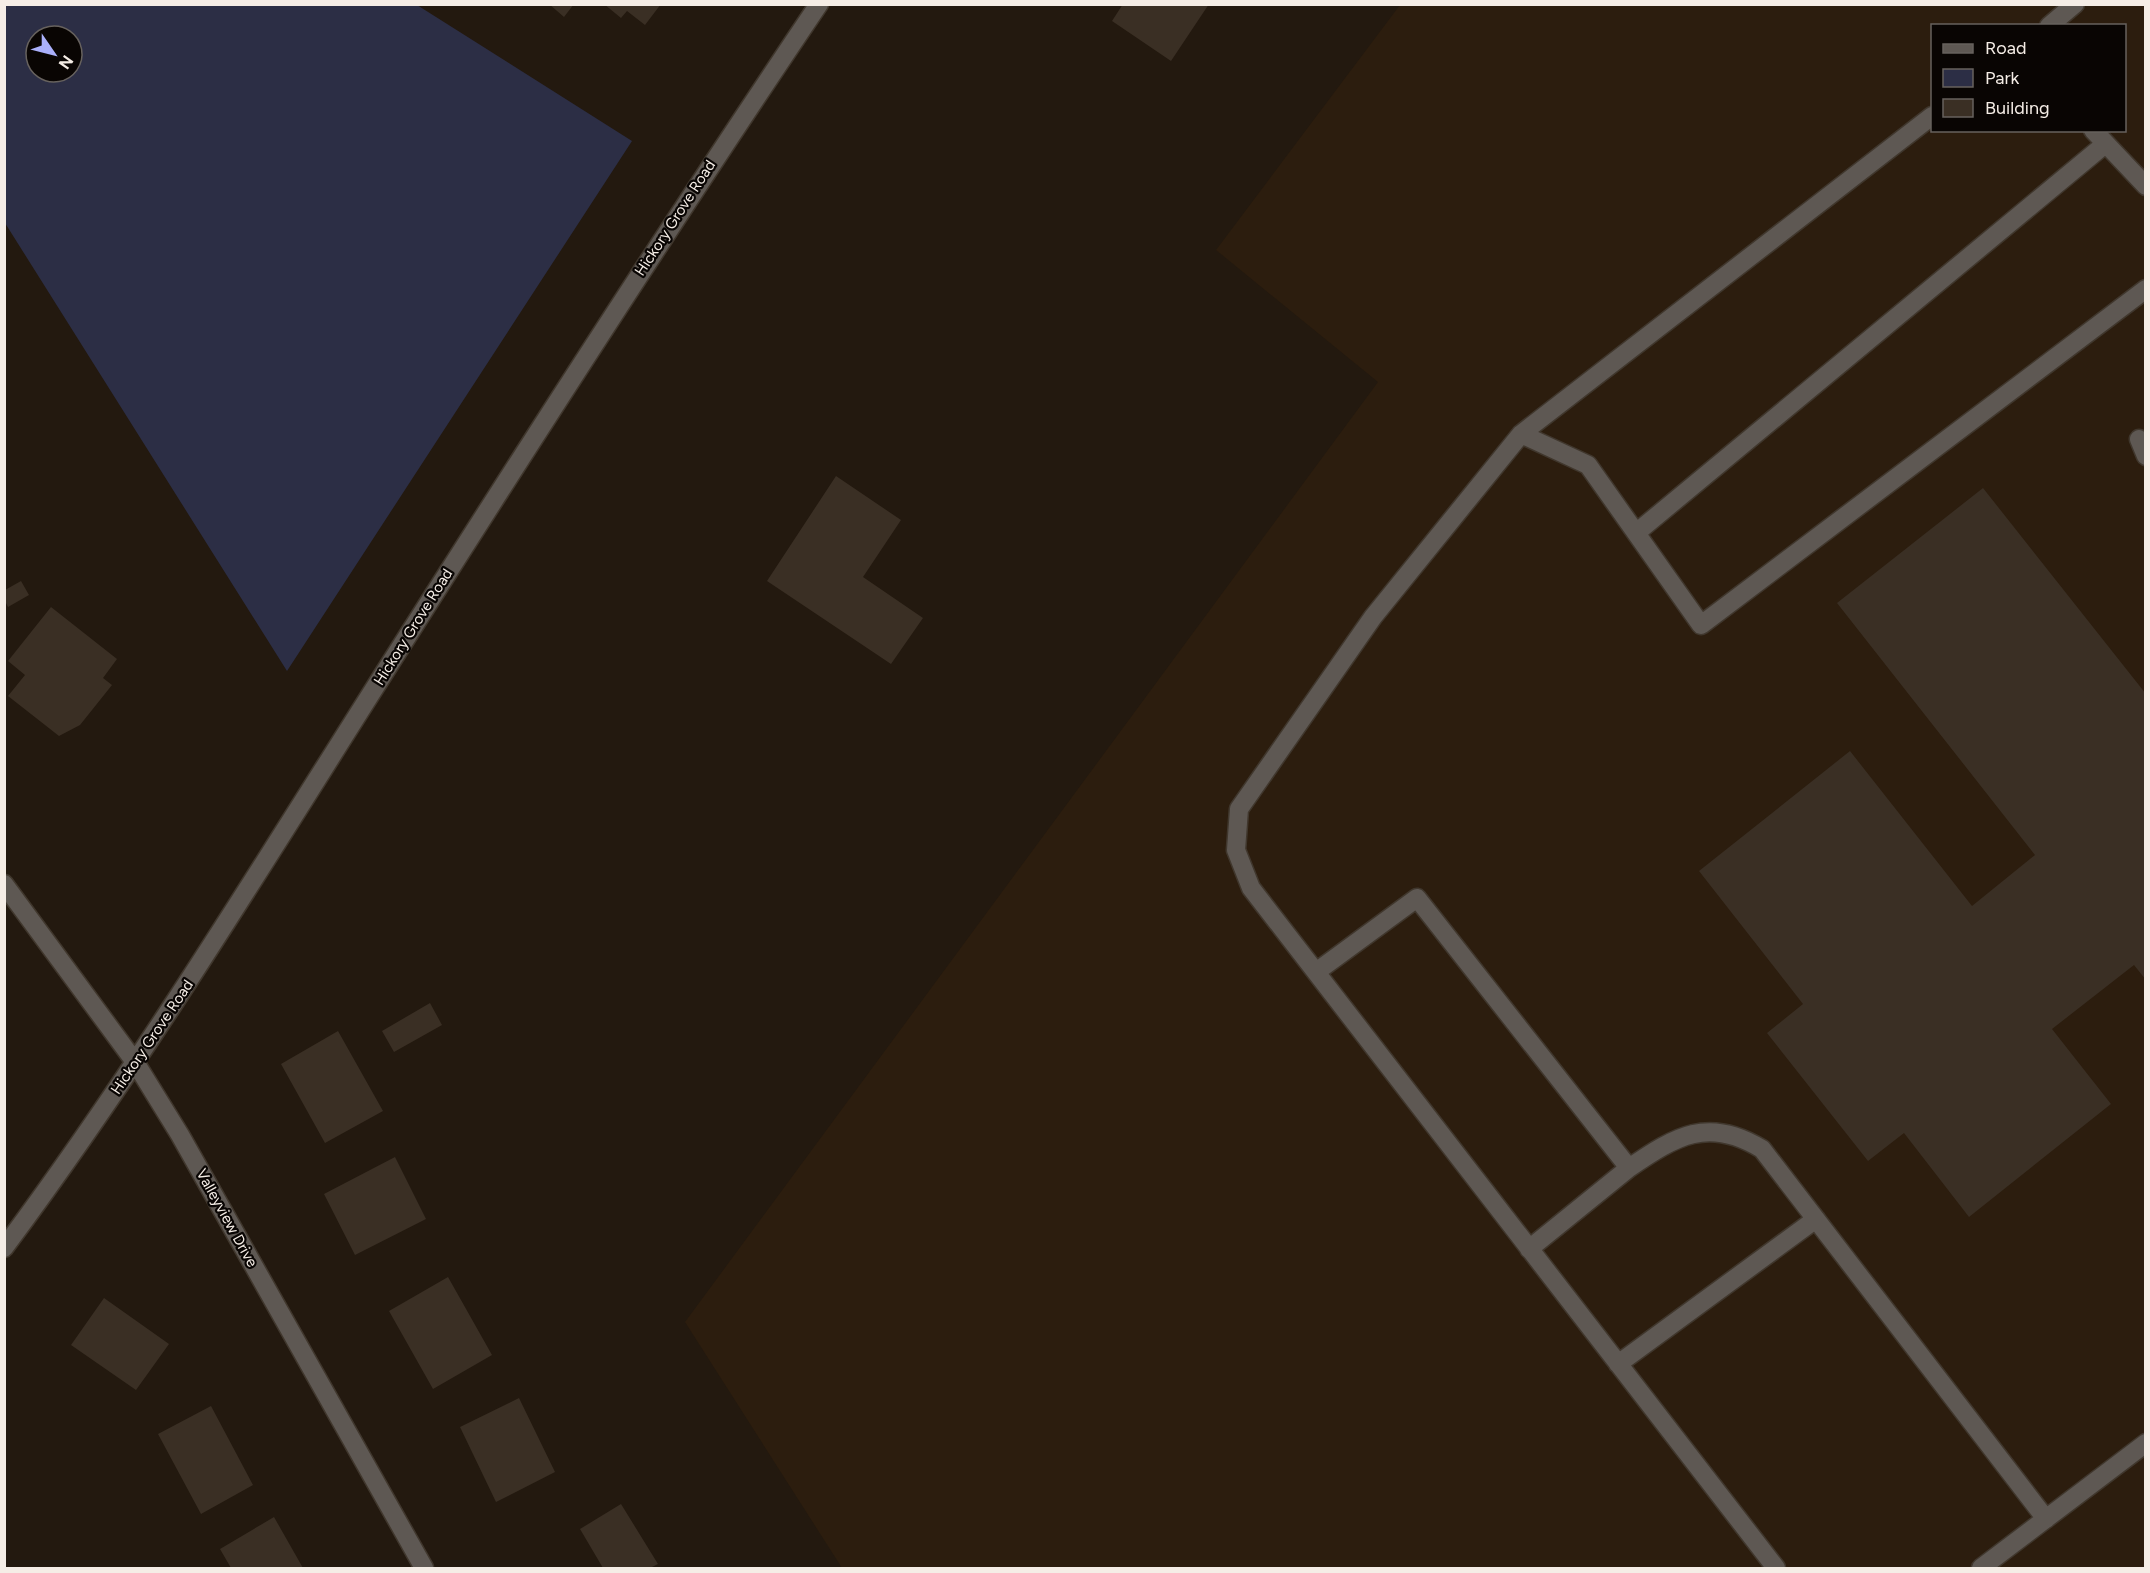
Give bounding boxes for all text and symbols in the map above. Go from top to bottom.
north arrow [24,24,84,84]
legend [1931,24,2126,132]
text: Road [1985,37,2026,59]
text: N [55,52,77,73]
text: Park [1985,67,2020,89]
text: Building [1985,97,2050,119]
street label: Hickory Grove Road [631,157,719,279]
street label: Hickory Grove Road [370,565,456,689]
street label: Hickory Grove Road [107,976,197,1098]
street label: Valleyview Drive [193,1166,261,1270]

